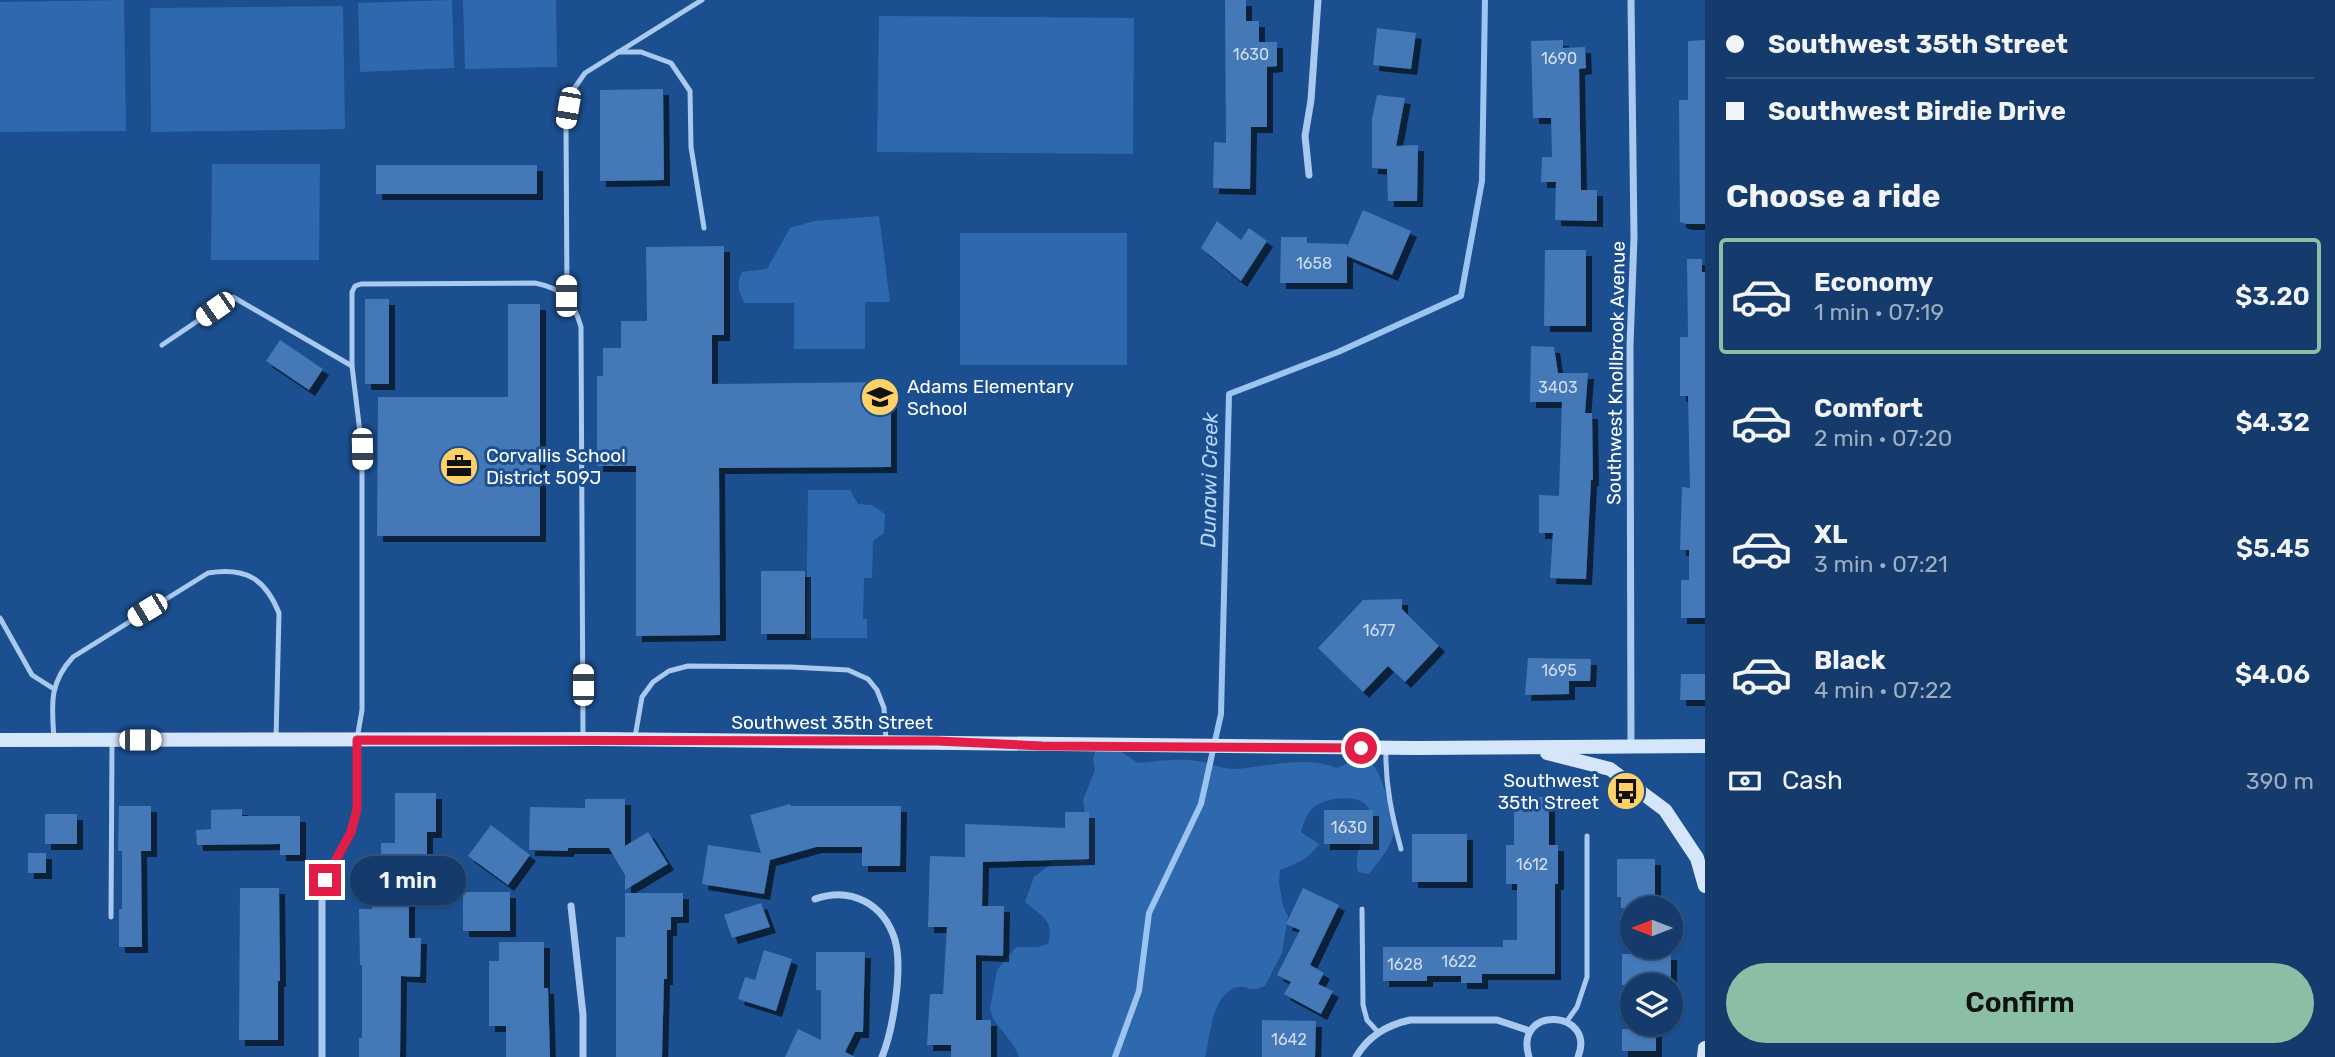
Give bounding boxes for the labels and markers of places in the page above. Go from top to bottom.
place label: Adams Elementary School [907,375,1074,420]
school or university icon: Adams Elementary School [859,376,901,418]
place label: Corvallis School District 509J [486,444,626,489]
office icon: Corvallis School District 509J [438,445,480,487]
place label: Southwest 35th Street [1498,769,1600,814]
bus stop icon: Southwest 35th Street [1605,770,1647,812]

